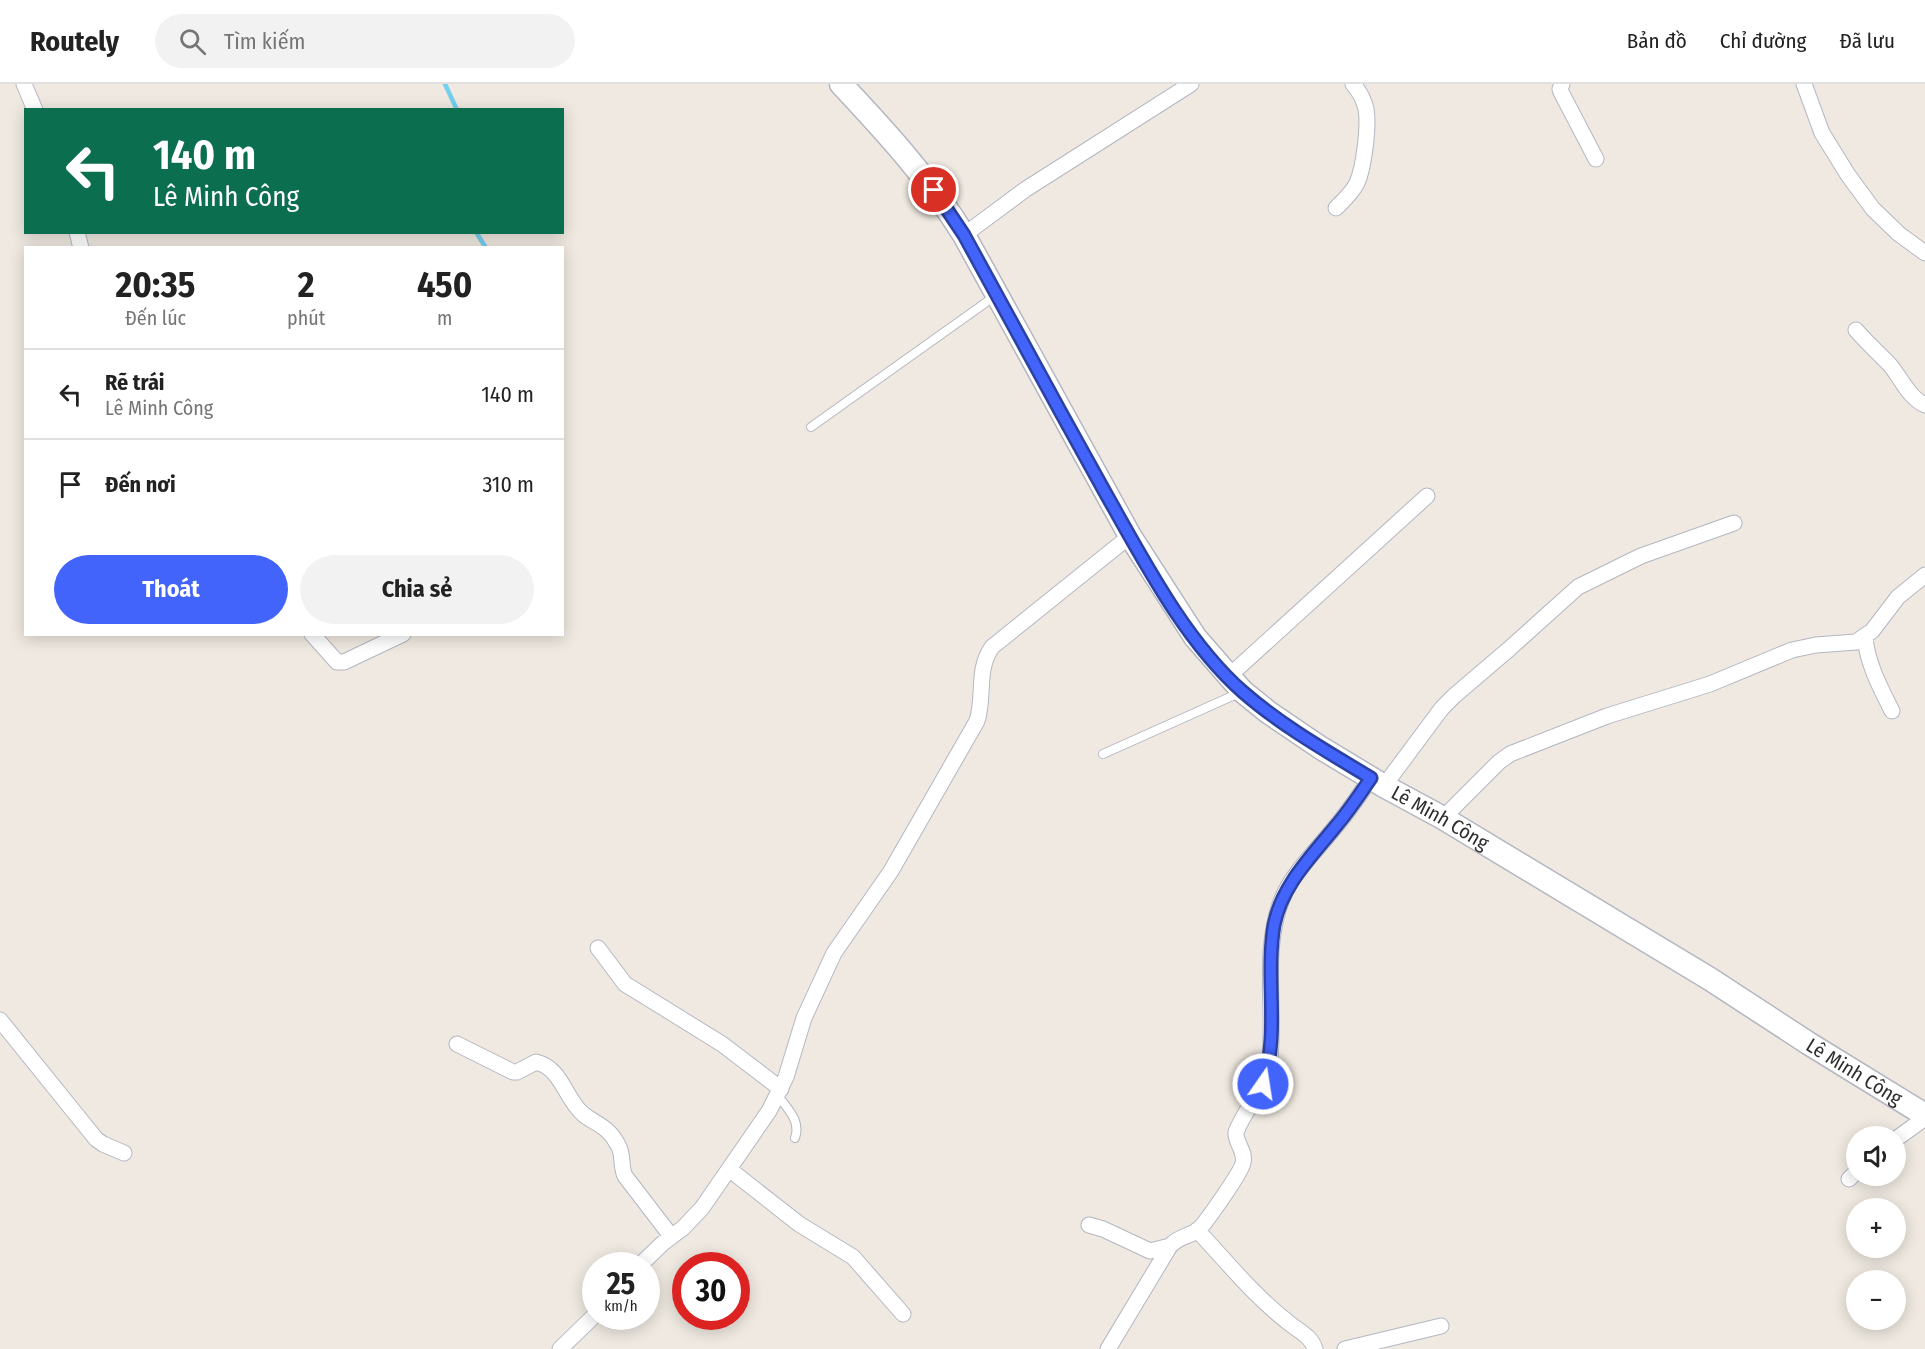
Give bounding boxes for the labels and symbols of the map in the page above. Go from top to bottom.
pin [908,164,959,215]
street label: Lê Minh Công [1387,780,1494,855]
street label: Lê Minh Công [1802,1033,1907,1110]
position arrow [1231,1052,1295,1116]
speed limit sign: 30 [672,1252,750,1330]

